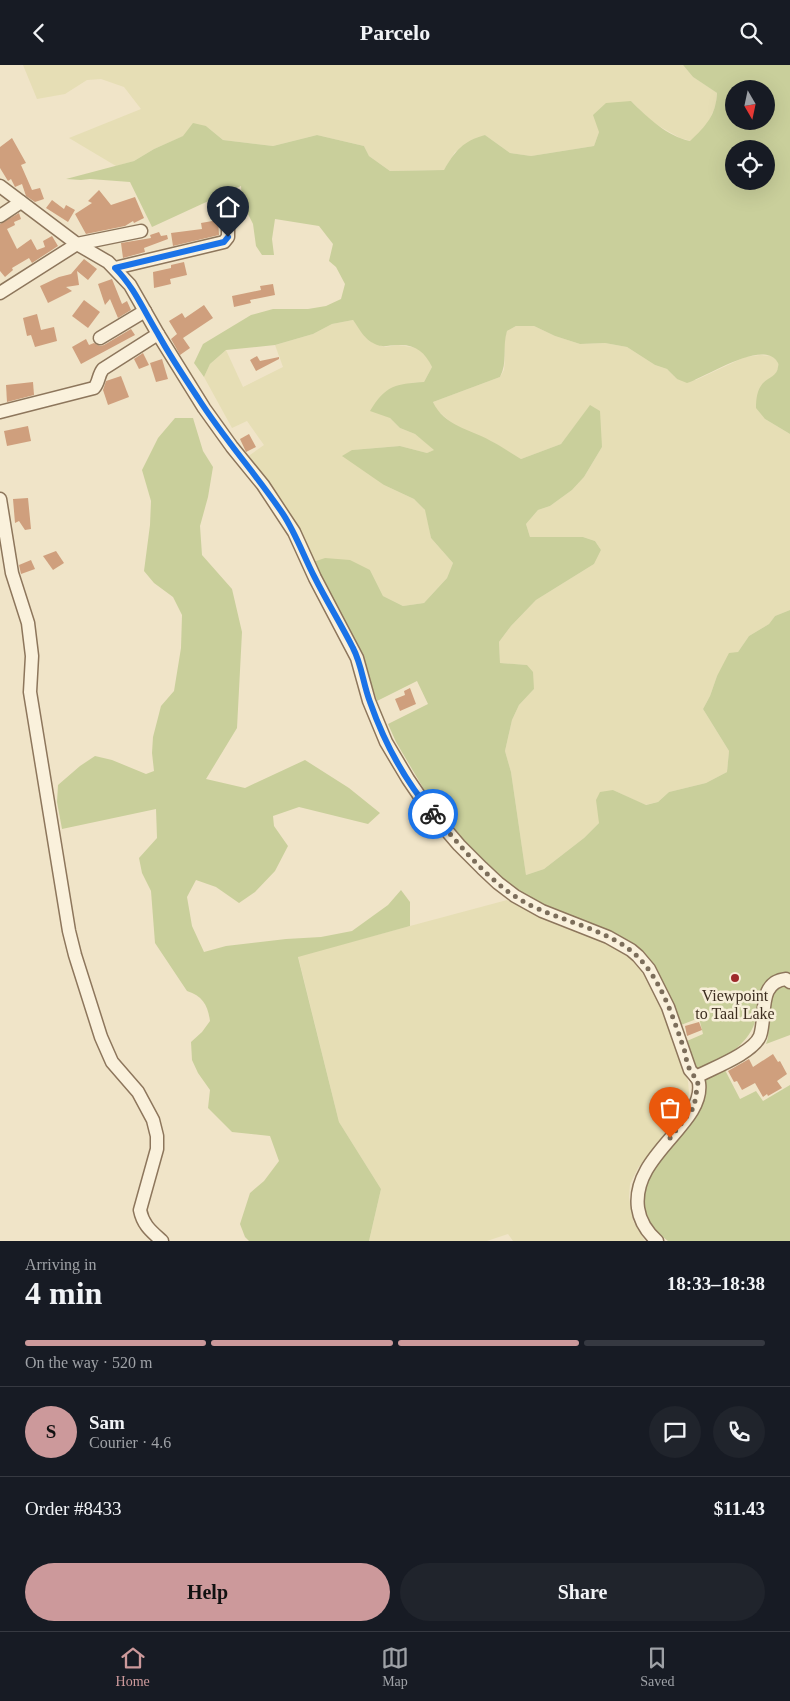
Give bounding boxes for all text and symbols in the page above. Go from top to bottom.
icon: back [25,19,53,47]
icon: search [737,19,765,47]
text: Parcelo [360,20,430,45]
north arrow [725,80,775,130]
map controls [725,80,775,190]
button: locate [725,140,775,190]
pin [207,186,249,237]
icon: home [214,193,242,221]
courier [408,789,458,839]
icon: bike [419,800,447,828]
marker: Viewpoint to Taal Lake [729,972,741,984]
place label: Viewpoint to Taal Lake [695,987,775,1022]
pin [649,1087,691,1138]
icon: bag [656,1094,684,1122]
text: Arriving in [25,1256,97,1273]
text: 18:33–18:38 [667,1273,765,1294]
text: 4 min [25,1275,102,1311]
text: On the way · 520 m [25,1354,153,1371]
button: chat [649,1406,701,1458]
button: phone [713,1406,765,1458]
text: Sam [89,1412,125,1433]
text: S [46,1421,56,1442]
text: Courier · 4.6 [89,1434,171,1451]
text: Order #8433 [25,1498,122,1519]
text: $11.43 [714,1498,765,1519]
button: Help [25,1563,390,1621]
button: Share [400,1563,765,1621]
tab: Home [116,1644,150,1690]
tab: Map [381,1644,409,1690]
tab: Saved [640,1644,674,1690]

